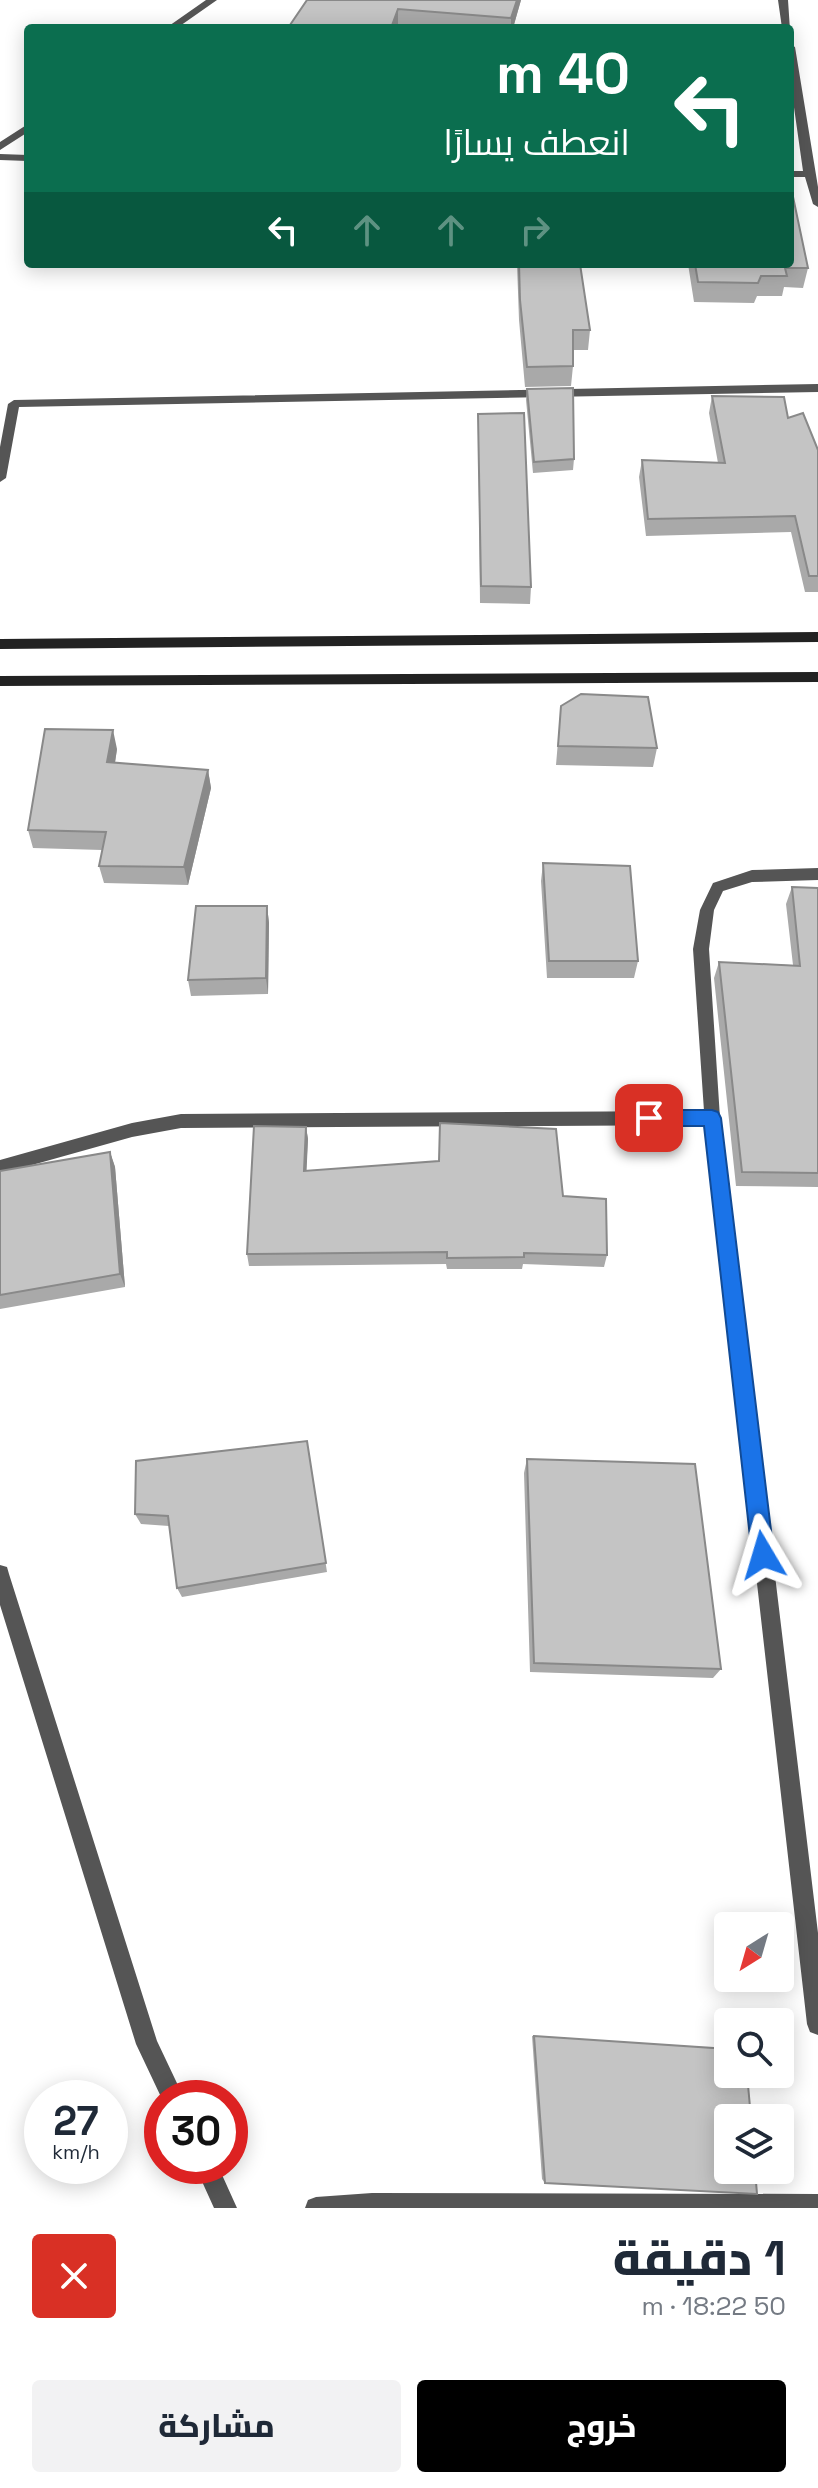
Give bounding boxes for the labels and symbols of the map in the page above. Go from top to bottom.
pin [615,1084,683,1152]
position arrow [721,1513,805,1597]
north arrow [714,1912,794,1992]
speed limit sign: 30 [144,2080,248,2184]

